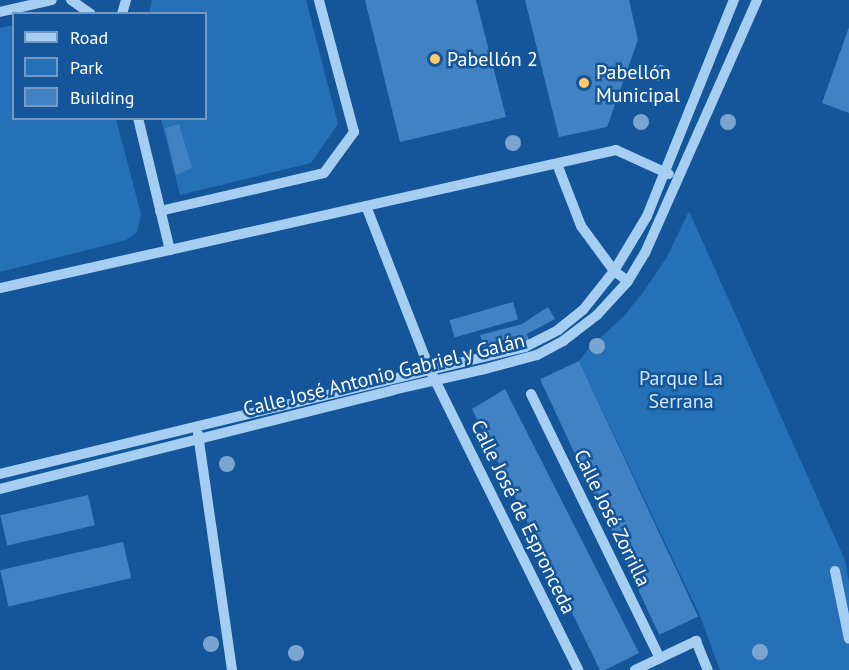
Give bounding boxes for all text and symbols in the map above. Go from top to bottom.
legend [12,12,207,120]
text: Road [70,26,108,49]
place label: Pabellón 2 [447,47,538,71]
marker: Pabellón 2 [428,52,442,66]
text: Park [70,56,103,79]
place label: Pabellón Municipal [596,60,680,107]
marker: Pabellón Municipal [577,76,591,90]
text: Building [70,86,134,109]
street label: Calle José Antonio Gabriel y Galán [240,328,528,422]
park label: Parque La Serrana [639,366,723,413]
street label: Calle José de Espronceda [466,416,580,618]
street label: Calle José Zorrilla [568,445,656,591]

